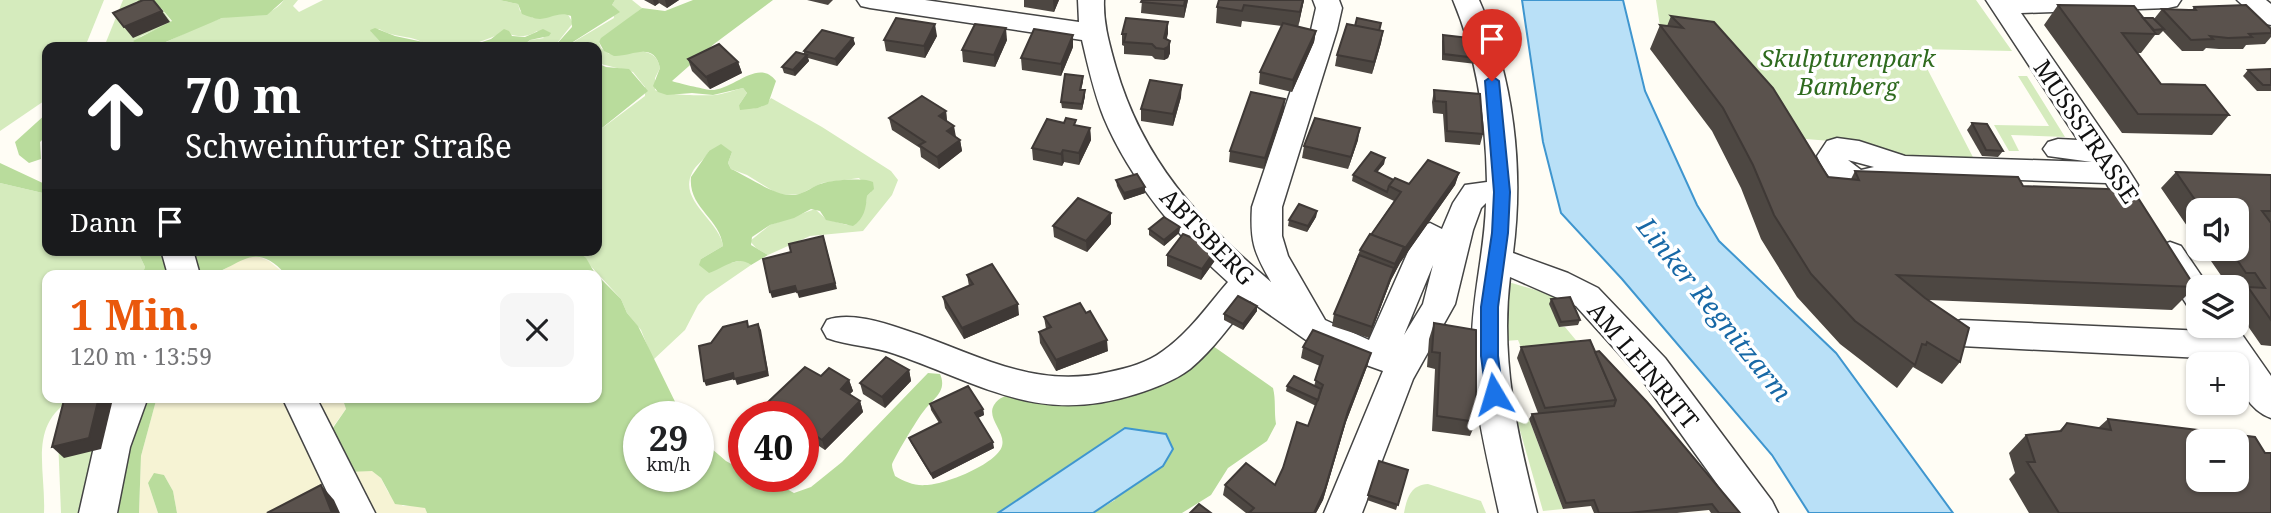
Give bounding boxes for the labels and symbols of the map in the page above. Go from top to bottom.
pin [1462,9,1522,81]
park label: Skulpturenpark Bamberg [1760,41,1937,102]
street label: MUSSSTRASSE [2027,53,2147,209]
street label: ABTSBERG [1153,180,1263,292]
water label: Linker Regnitzarm [1629,209,1800,409]
street label: AM LEINRITT [1581,294,1707,436]
position arrow [1457,357,1531,431]
speed limit sign: 40 [728,401,819,492]

